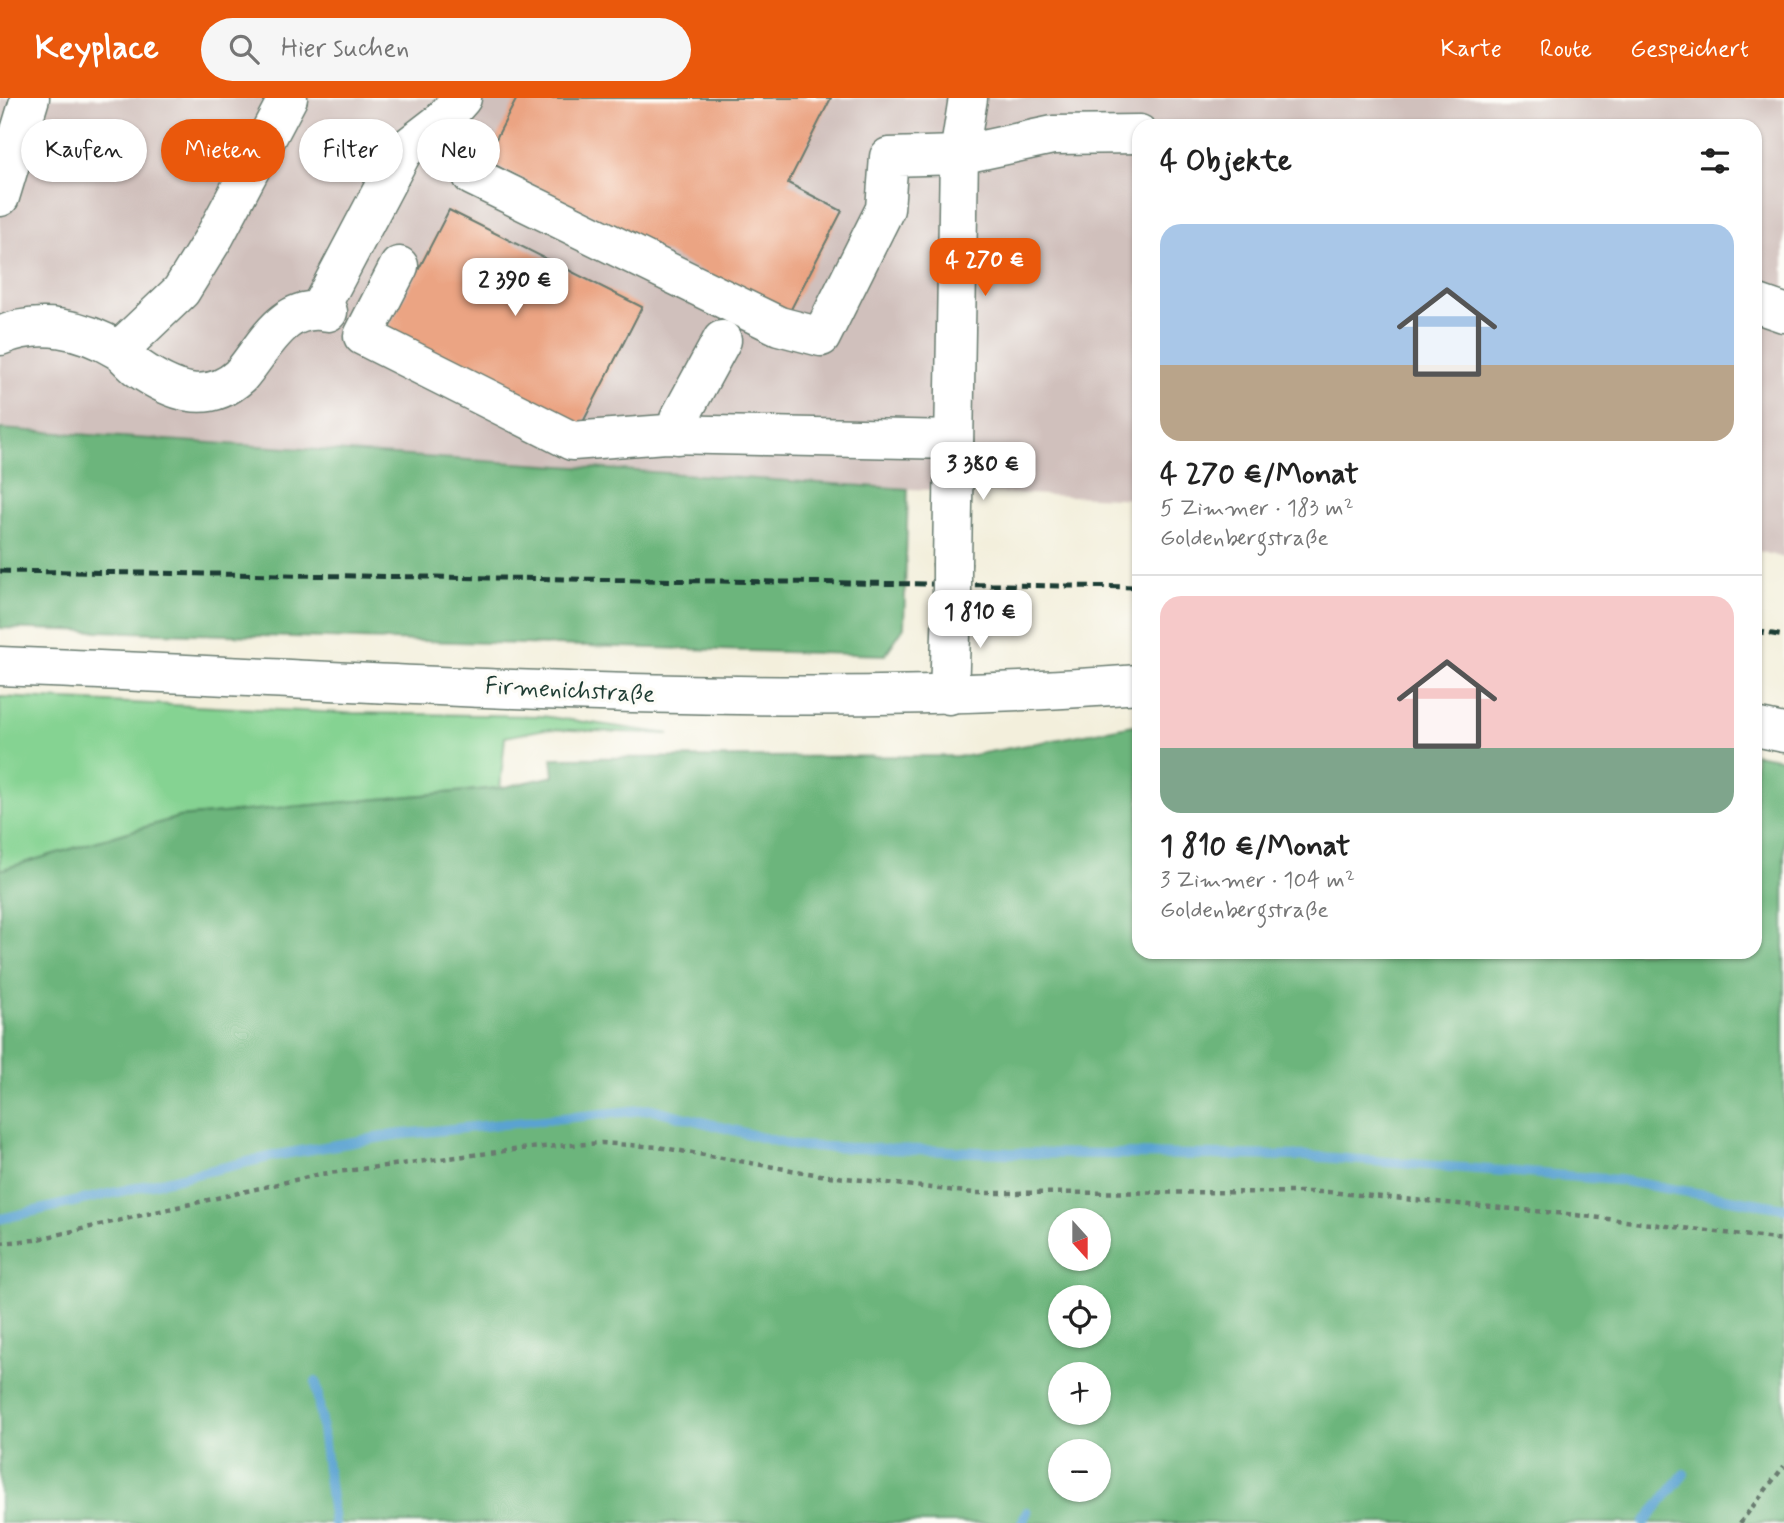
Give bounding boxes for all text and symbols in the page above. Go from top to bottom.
search box [201,18,691,81]
text: Keyplace [35,27,159,71]
icon: search [225,30,263,68]
text: Hier suchen [281,32,409,66]
text: Karte [1440,34,1502,65]
text: Route [1540,34,1592,65]
text: Gespeichert [1630,34,1749,65]
chip: Kaufen [21,119,147,182]
chip: Mieten [161,119,285,182]
chip: Filter [299,119,403,182]
chip: Neu [417,119,500,182]
text: 4 Objekte [1160,142,1292,181]
icon: filters [1696,142,1734,180]
pin: 4 270 € [920,238,1050,298]
text: 4 270 € [946,246,1024,276]
pin: 2 390 € [450,258,580,318]
text: 2 390 € [478,266,552,296]
icon: home [1384,269,1510,395]
pin: 3 380 € [918,442,1048,502]
text: 3 380 € [947,450,1019,480]
text: 4 270 €/Monat [1160,455,1359,494]
text: 5 Zimmer · 183 m² [1160,494,1354,524]
text: Goldenbergstraße [1160,524,1329,554]
pin: 1 810 € [915,590,1045,650]
text: 1 810 € [944,598,1016,628]
icon: home [1384,641,1510,767]
street label: Firmenichstraße [484,671,656,711]
text: 1 810 €/Monat [1160,827,1350,866]
text: 3 Zimmer · 104 m² [1160,866,1355,896]
text: Goldenbergstraße [1160,896,1329,926]
north arrow [1048,1208,1111,1270]
map controls [1048,1208,1111,1502]
button: locate [1048,1285,1111,1348]
button: + [1048,1362,1111,1425]
button: − [1048,1439,1111,1502]

